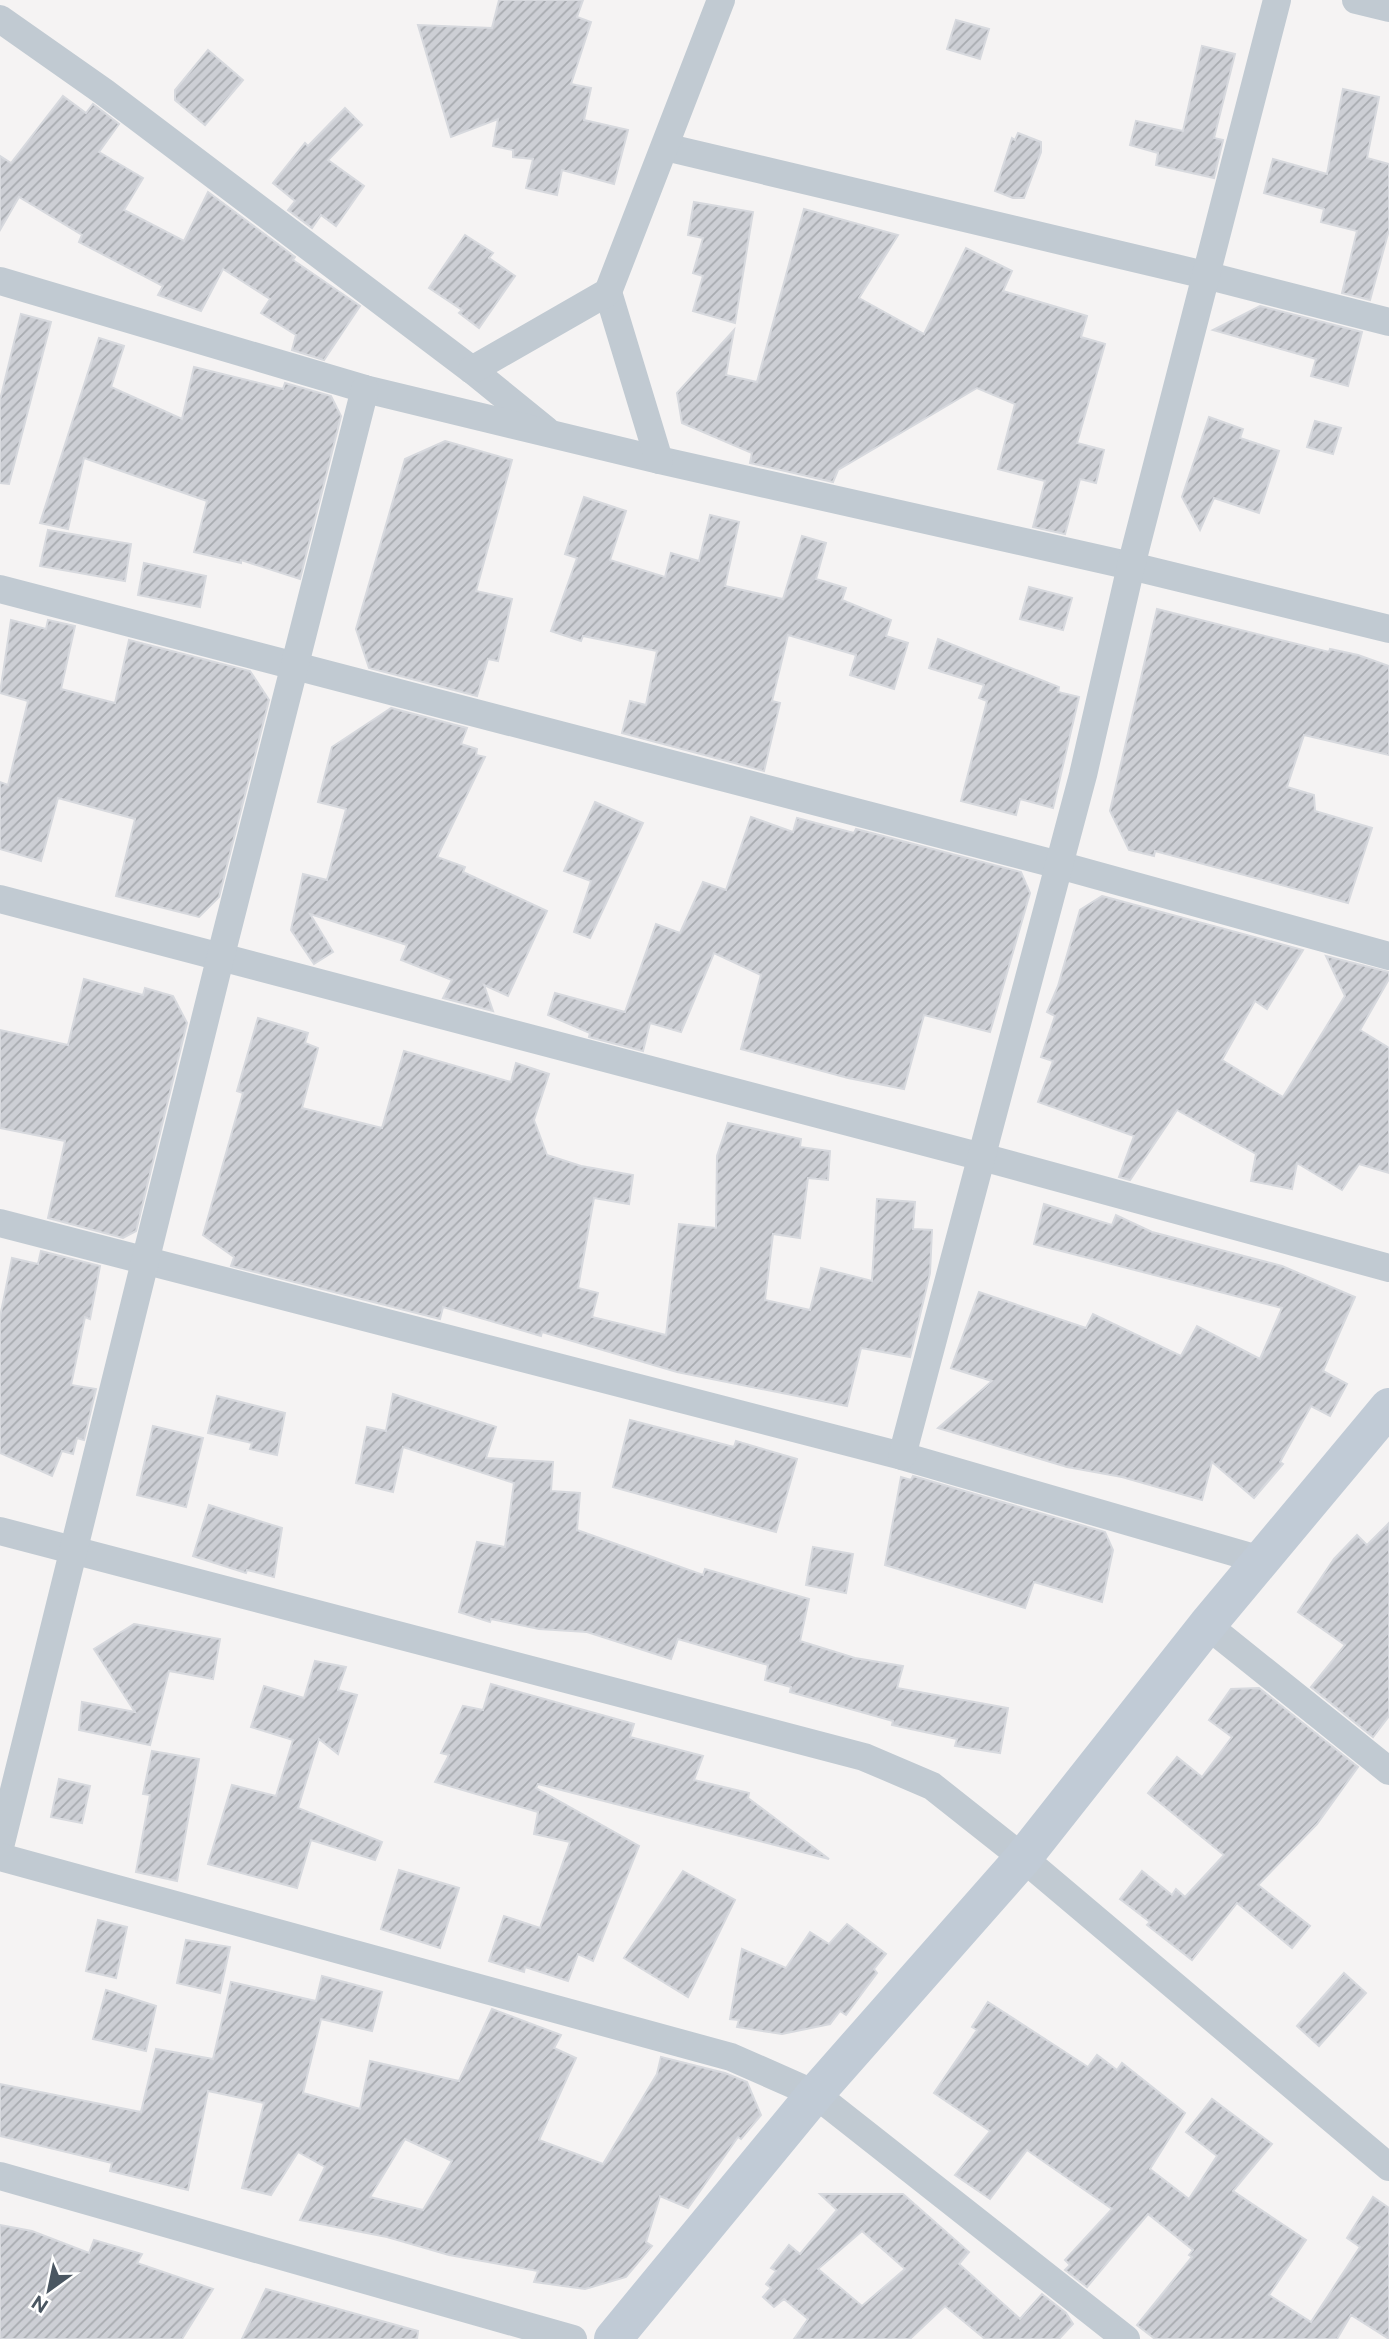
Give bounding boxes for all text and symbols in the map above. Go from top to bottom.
north arrow [14,2255,84,2325]
text: N [28,2291,52,2318]

